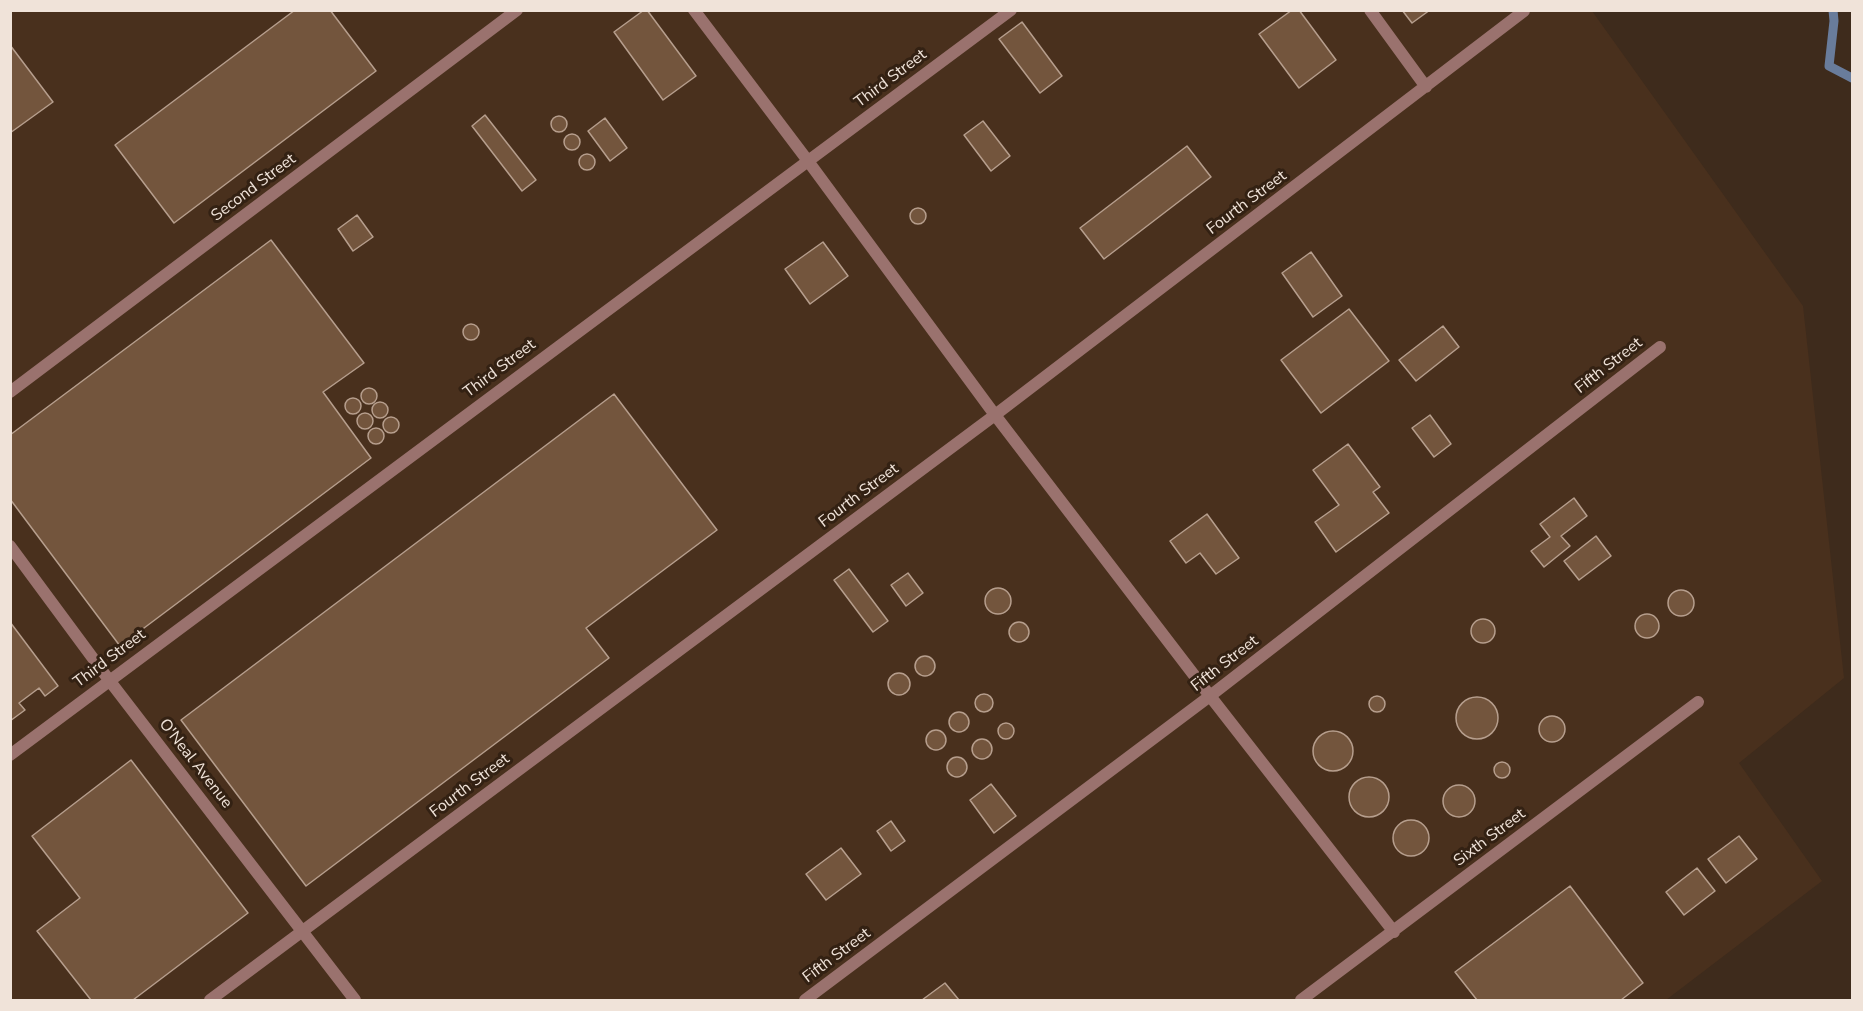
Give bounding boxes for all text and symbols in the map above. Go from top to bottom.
street label: Third Street [851,46,931,112]
street label: Second Street [208,150,300,226]
street label: Fourth Street [1203,167,1291,239]
street label: Fifth Street [1572,334,1646,398]
street label: Third Street [460,336,540,402]
street label: Fourth Street [815,460,903,532]
street label: Third Street [70,626,150,692]
street label: Fifth Street [1188,632,1262,696]
street label: O'Neal Avenue [154,716,236,812]
street label: Fourth Street [426,750,514,822]
street label: Sixth Street [1451,805,1529,871]
street label: Fifth Street [799,924,875,988]

